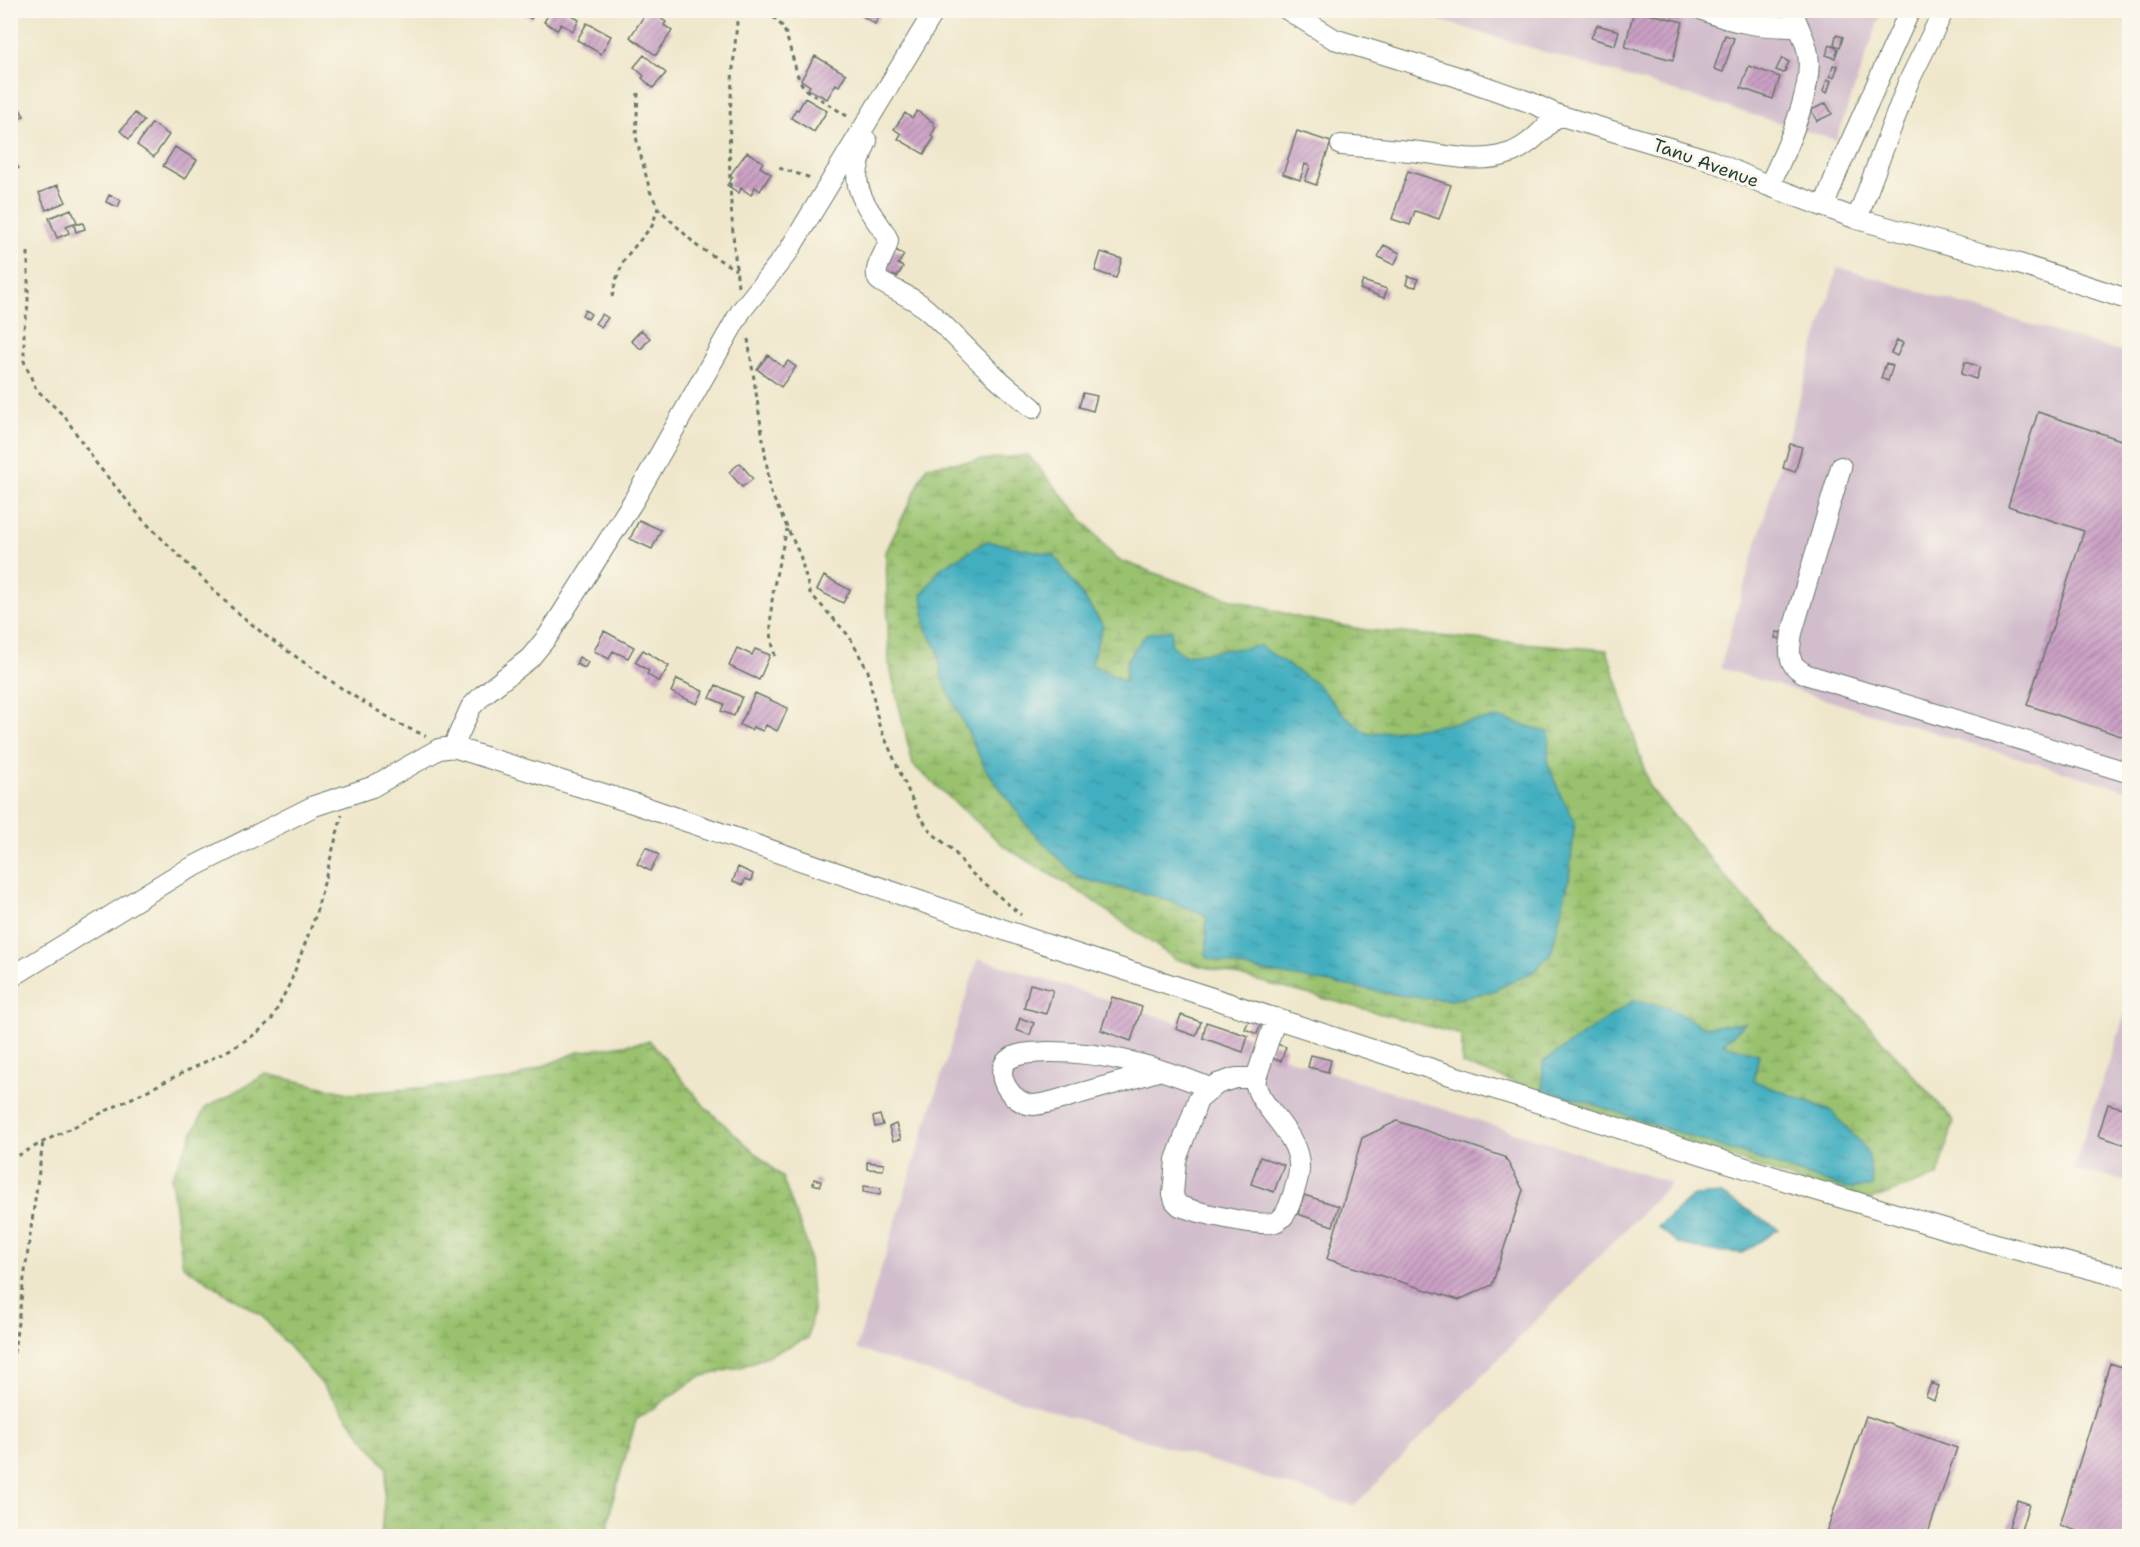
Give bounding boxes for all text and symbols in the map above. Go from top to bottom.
street label: Tanu Avenue [1650,133,1762,193]

